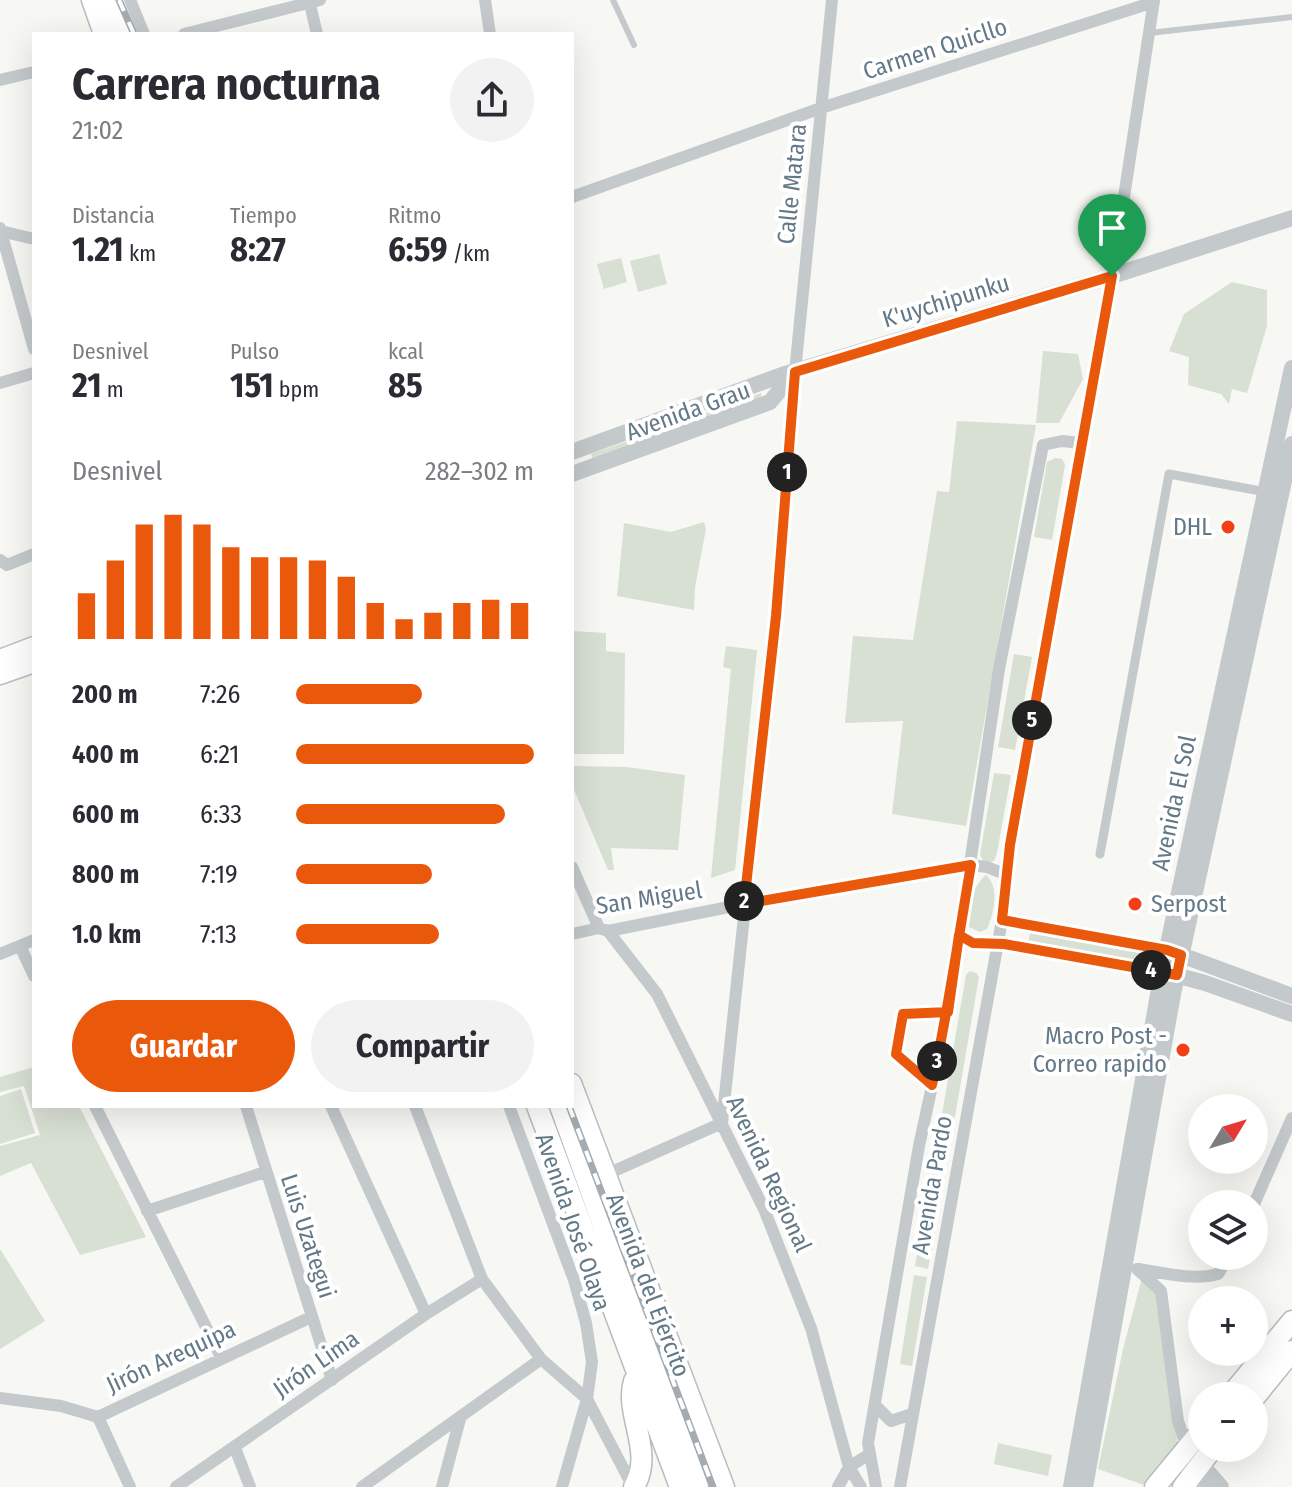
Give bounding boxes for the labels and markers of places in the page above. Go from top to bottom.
pin [1078,194,1146,276]
pin: 1 [767,452,807,492]
place label: DHL [1173,513,1212,541]
marker: DHL [1219,518,1237,536]
pin: 5 [1012,700,1052,740]
pin: 2 [724,881,764,921]
place label: Serpost [1151,890,1227,918]
marker: Serpost [1126,895,1144,913]
pin: 4 [1131,950,1171,990]
place label: Macro Post - Correo rapido [1033,1022,1167,1078]
pin: 3 [917,1041,957,1081]
marker: Macro Post - Correo rapido [1174,1041,1192,1059]

